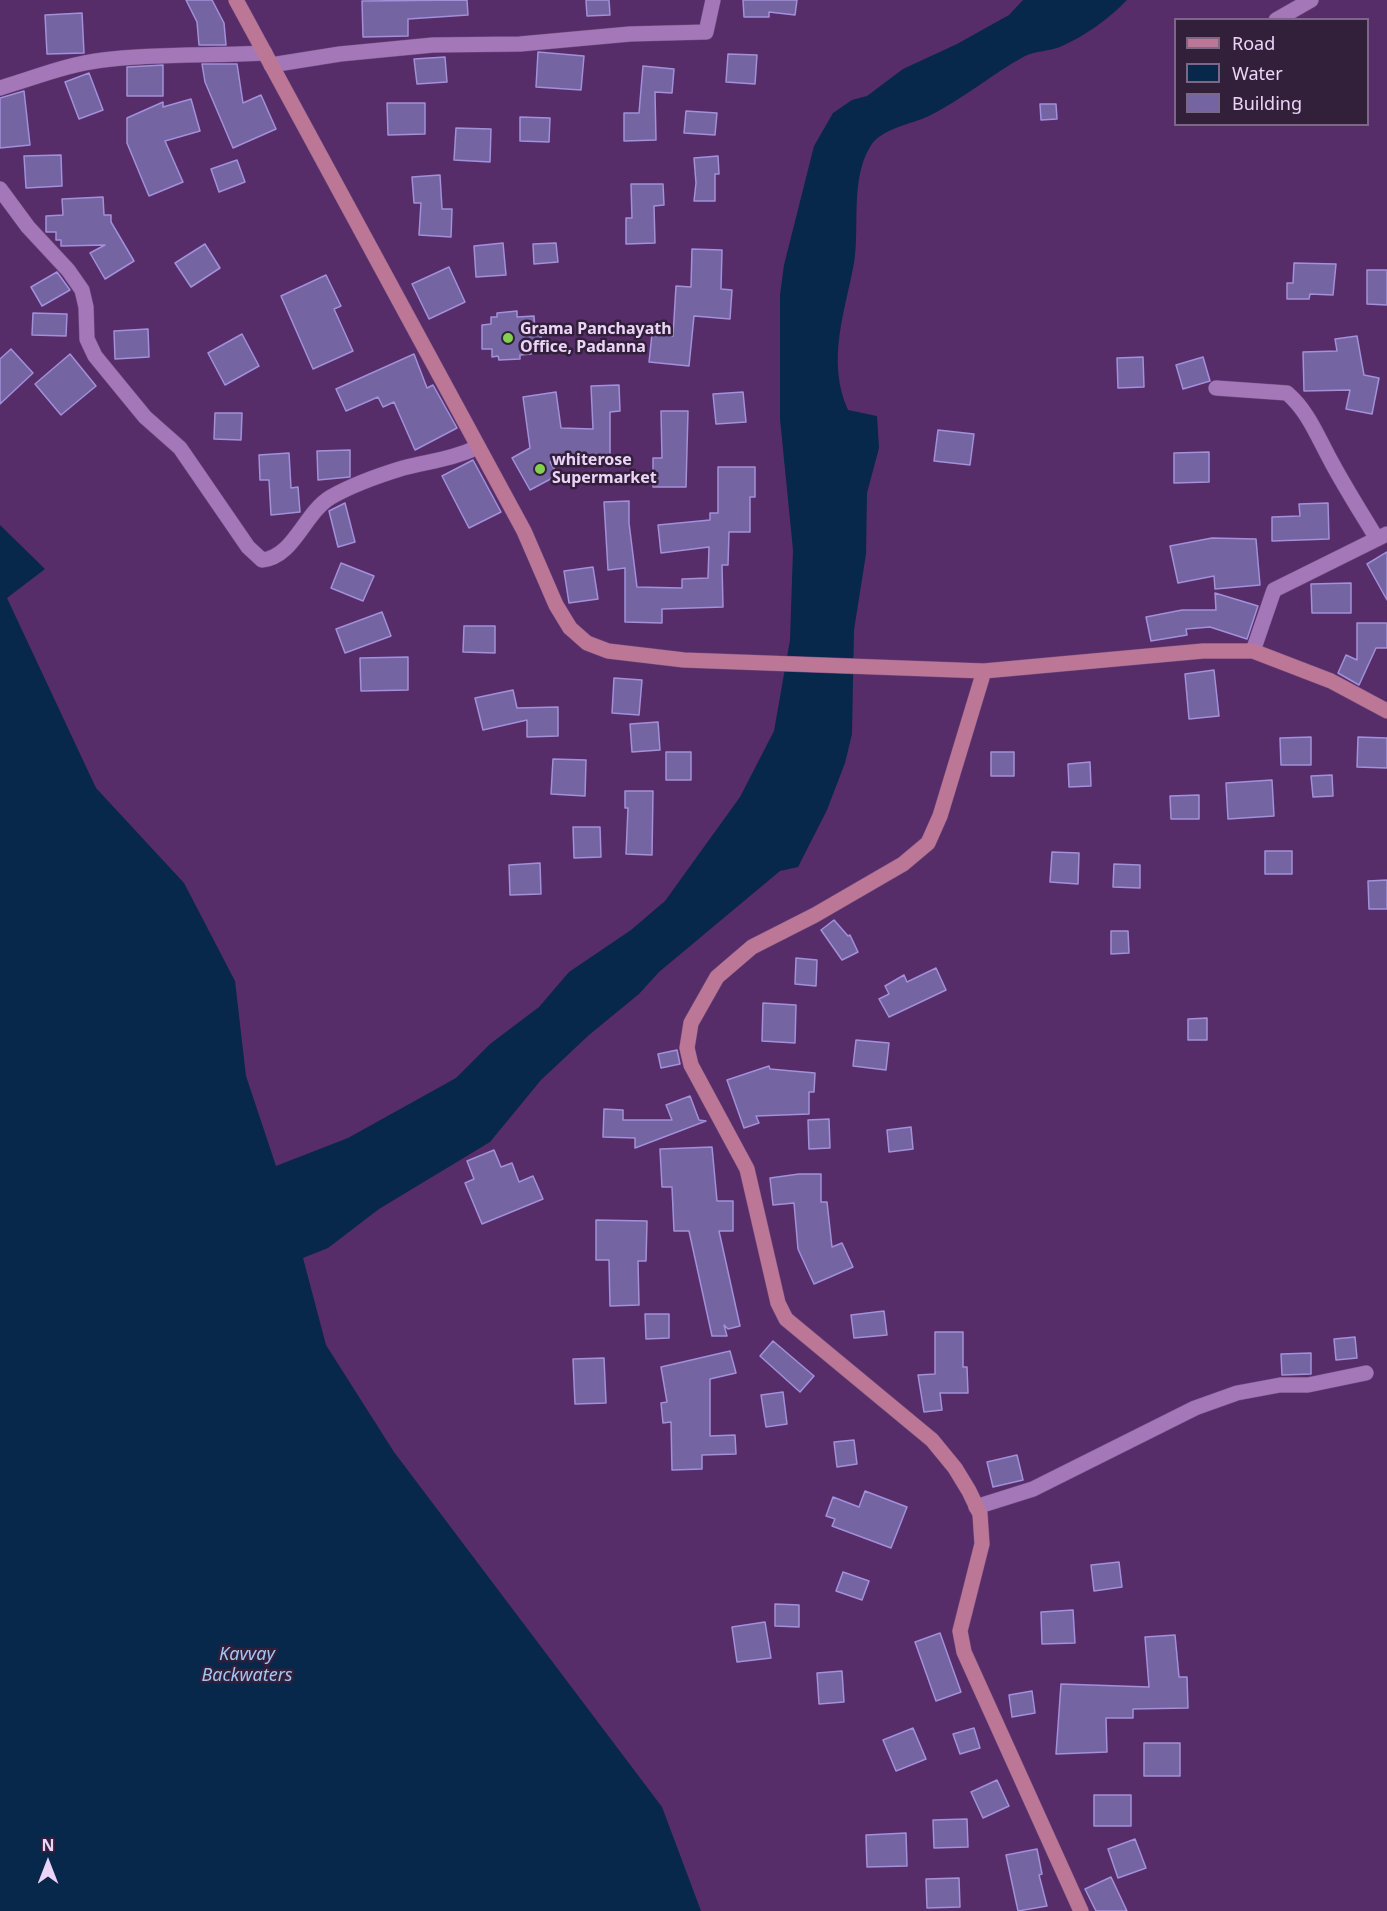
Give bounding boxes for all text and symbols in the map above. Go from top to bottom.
legend [1174,18,1369,126]
text: Road [1232,31,1275,55]
text: Water [1232,61,1283,85]
text: Building [1232,91,1302,115]
place label: Grama Panchayath Office, Padanna [520,319,672,357]
marker: Grama Panchayath Office, Padanna [501,331,515,345]
place label: whiterose Supermarket [552,450,657,488]
marker: whiterose Supermarket [533,462,547,476]
water label: Kavvay Backwaters [201,1644,293,1686]
north arrow [18,1833,78,1893]
text: N [41,1834,55,1856]

